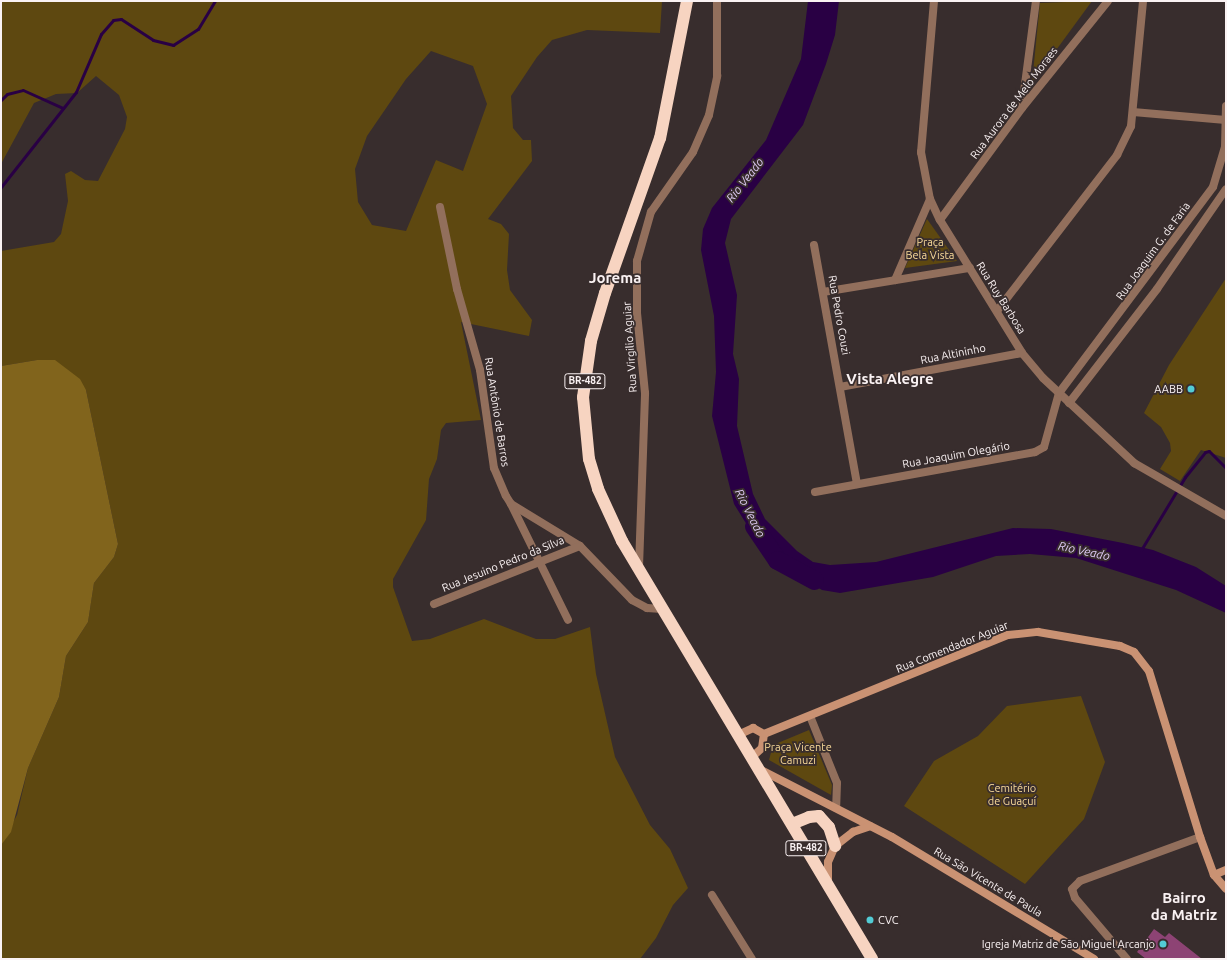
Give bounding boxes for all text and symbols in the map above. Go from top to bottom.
street label: Rua Aurora de Melo Moraes [968,44,1060,162]
water label: Rio Veado [723,155,767,205]
street label: Rua Joaquim G. de Faria [1113,200,1193,302]
park label: Praça Bela Vista [906,236,954,262]
street label: Rua Ruy Barbosa [974,260,1028,336]
district label: Jorema [589,269,641,287]
street label: Rua Pedro Couzi [826,274,852,356]
street label: Rua Virgilio Aguiar [620,301,640,393]
street label: Rua Altininho [919,341,987,367]
street label: Rua Antônio de Barros [482,356,512,468]
district label: Vista Alegre [846,370,934,388]
road number: BR-482 [564,373,606,389]
place label: AABB [1154,382,1183,396]
marker: AABB [1186,384,1196,394]
street label: Rua Joaquim Olegário [901,439,1011,471]
water label: Rio Veado [732,486,768,540]
street label: Rua Jesuino Pedro da Silva [440,533,566,595]
water label: Rio Veado [1057,539,1111,563]
street label: Rua Comendador Aguiar [894,618,1010,676]
park label: Praça Vicente Camuzi [764,741,832,767]
park label: Cemitério de Guaçuí [988,782,1036,808]
road number: BR-482 [785,840,827,856]
street label: Rua São Vicente de Paula [931,844,1045,920]
district label: Bairro da Matriz [1151,888,1217,923]
place label: CVC [878,913,899,927]
marker: CVC [865,915,875,925]
place label: Igreja Matriz de São Miguel Arcanjo [982,937,1155,951]
marker: Igreja Matriz de São Miguel Arcanjo [1158,939,1168,949]

